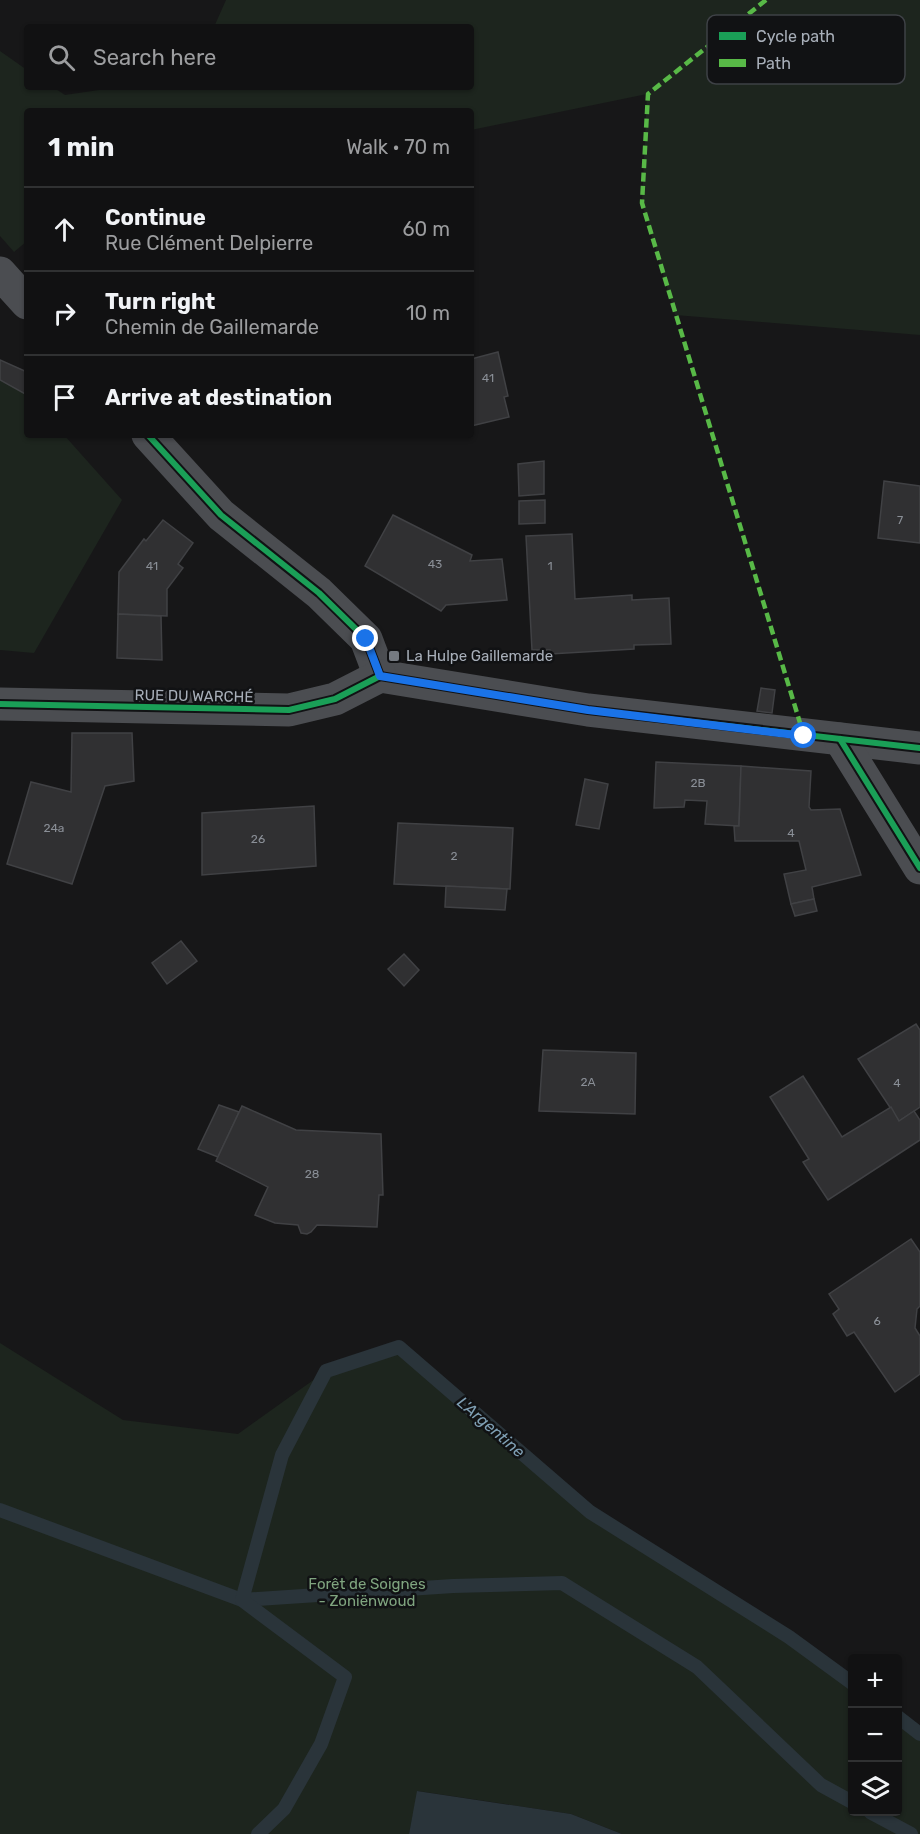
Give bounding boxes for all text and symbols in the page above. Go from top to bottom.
legend [707,15,905,84]
search box [24,24,474,90]
text: Cycle path [756,27,835,46]
icon: search [45,41,78,74]
text: Search here [93,44,216,71]
text: Path [756,54,791,73]
text: 1 min [48,132,114,163]
text: Walk · 70 m [346,135,450,159]
text: Continue [105,204,206,231]
icon: ahead [48,213,81,246]
text: 60 m [403,217,450,241]
text: Rue Clément Delpierre [105,231,313,255]
text: Turn right [105,288,215,315]
icon: right [48,297,81,330]
text: 10 m [406,301,450,325]
text: Chemin de Gaillemarde [105,315,319,339]
house number: 41 [482,371,494,385]
icon: arrive [48,381,81,414]
text: Arrive at destination [105,384,332,411]
house number: 7 [897,513,903,527]
house number: 43 [428,557,442,571]
house number: 41 [146,559,158,573]
house number: 1 [547,559,553,573]
route end [352,625,378,651]
place label: La Hulpe Gaillemarde [406,647,553,665]
marker: La Hulpe Gaillemarde [387,649,401,663]
street label: RUE DU WARCHÉ [135,686,253,706]
route start [790,722,816,748]
house number: 2B [690,776,706,790]
house number: 24a [43,821,65,835]
house number: 4 [787,826,795,840]
house number: 26 [251,832,265,846]
house number: 2 [450,849,458,863]
house number: 2A [580,1075,596,1089]
house number: 4 [893,1076,901,1090]
house number: 28 [305,1167,319,1181]
house number: 6 [873,1314,881,1328]
water label: L'Argentine [453,1393,529,1461]
park label: Forêt de Soignes - Zoniënwoud [308,1575,426,1610]
map controls [848,1654,902,1816]
button: + [848,1654,902,1708]
button: − [848,1708,902,1762]
button: layers [848,1762,902,1816]

